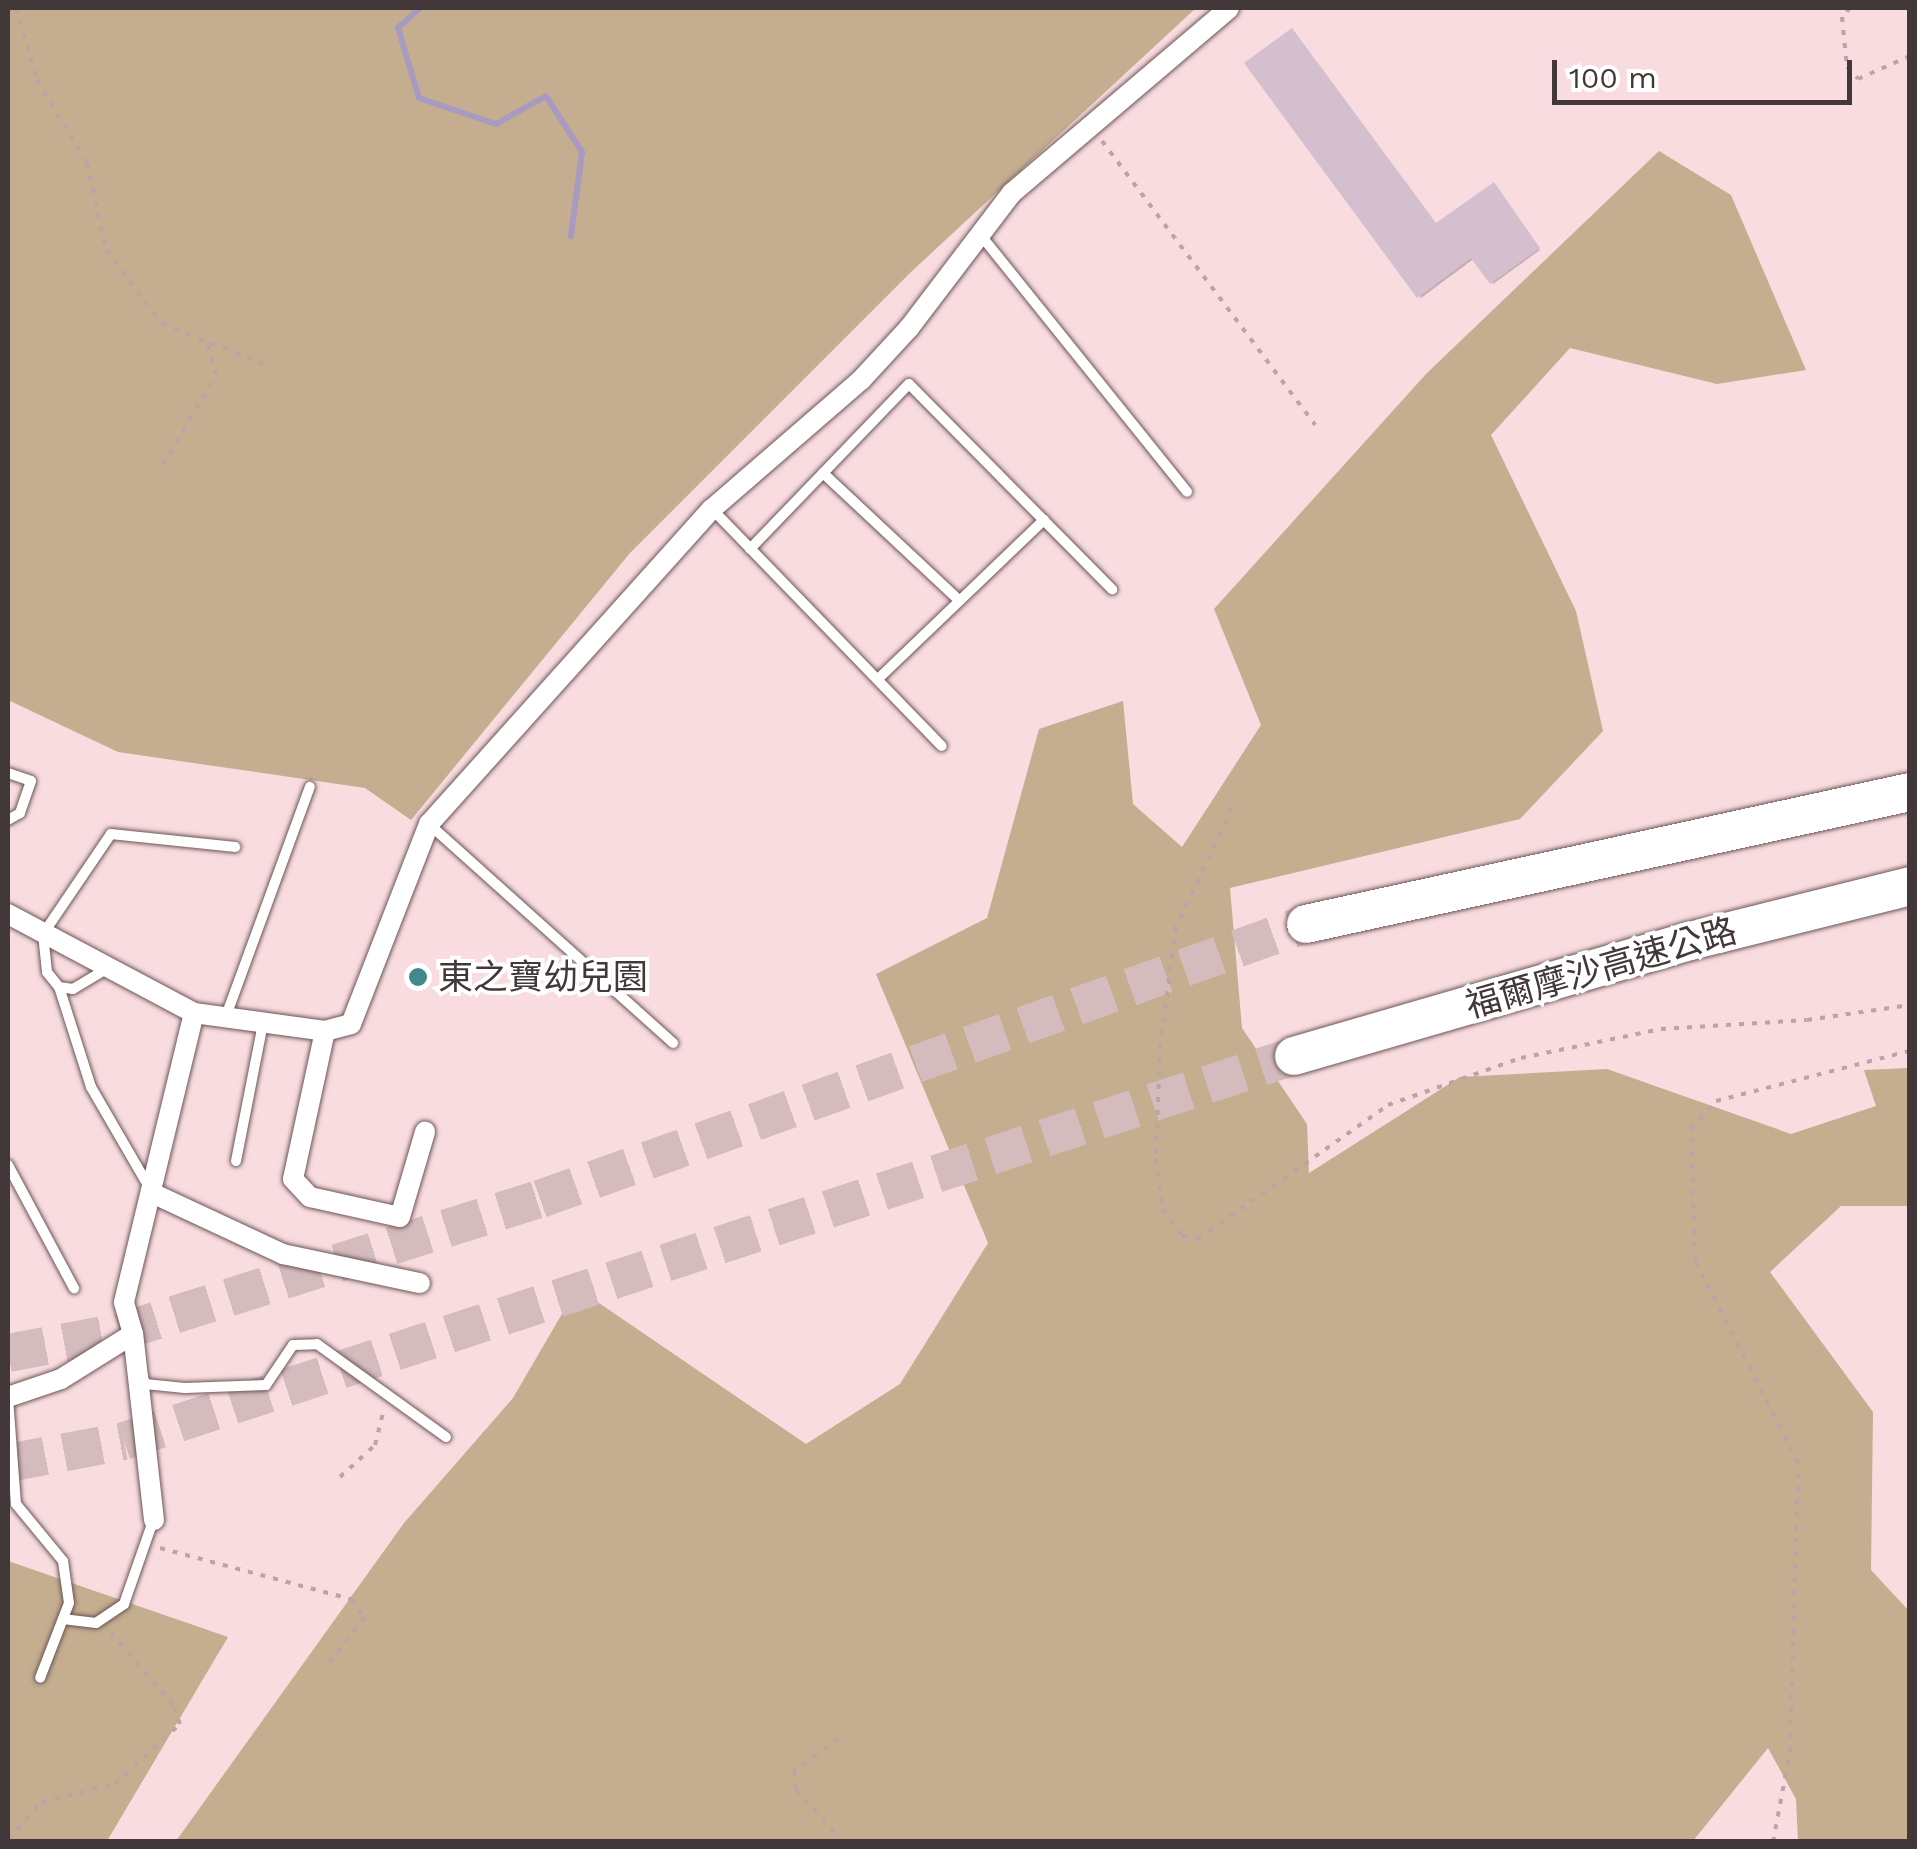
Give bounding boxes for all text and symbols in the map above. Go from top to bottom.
scale bar [1557,40,1857,102]
text: 100 m [1569,60,1657,95]
street label: 福爾摩沙高速公路 [1461,909,1741,1027]
place label: 東之寶幼兒園 [438,956,648,998]
marker: 東之寶幼兒園 [407,966,429,988]

